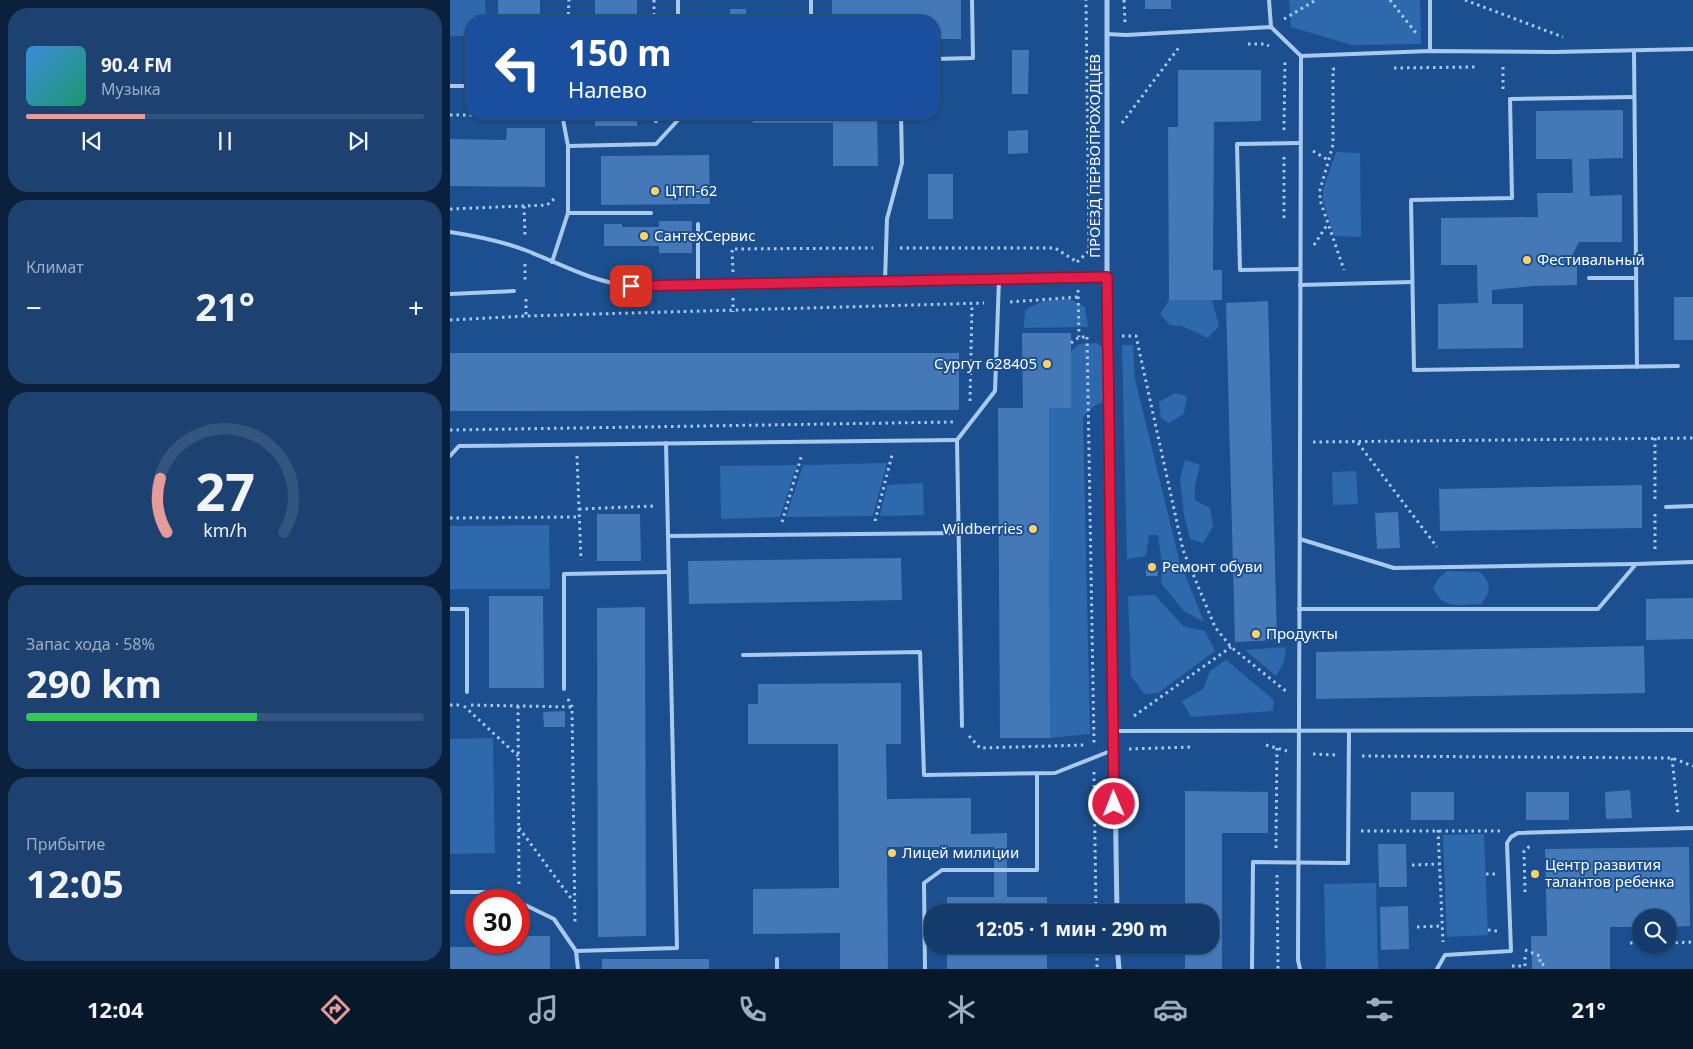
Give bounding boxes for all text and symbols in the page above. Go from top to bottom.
text: 150 m [568,29,671,76]
icon: left [485,35,550,100]
text: 90.4 FM [101,52,172,78]
street label: ПРОЕЗД ПЕРВОПРОХОДЦЕВ [1084,54,1104,258]
text: Налево [568,74,647,104]
text: Музыка [101,78,161,100]
icon: previous [78,127,106,155]
icon: pause [211,127,239,155]
icon: next [344,127,372,155]
place label: ЦТП-62 [665,180,717,200]
marker: ЦТП-62 [649,185,661,197]
place label: СантехСервис [654,225,756,245]
marker: СантехСервис [638,230,650,242]
place label: Фестивальный [1537,249,1645,269]
marker: Фестивальный [1521,254,1533,266]
text: Климат [26,256,84,278]
pin [610,265,652,307]
icon: arrive [617,272,645,300]
text: 21° [195,280,255,332]
text: − [26,288,42,326]
text: + [408,288,424,326]
place label: Сургут 628405 [934,353,1037,373]
marker: Сургут 628405 [1041,358,1053,370]
text: 27 [195,455,255,526]
text: km/h [203,518,247,542]
place label: Wildberries [942,518,1023,538]
marker: Wildberries [1027,523,1039,535]
place label: Ремонт обуви [1162,556,1263,576]
marker: Ремонт обуви [1146,561,1158,573]
place label: Продукты [1266,623,1338,643]
marker: Продукты [1250,628,1262,640]
text: Запас хода · 58% [26,633,155,655]
text: 290 km [26,657,162,709]
position arrow [1087,777,1139,829]
text: Прибытие [26,833,105,855]
place label: Лицей милиции [902,842,1019,862]
marker: Лицей милиции [886,847,898,859]
place label: Центр развития талантов ребенка [1545,854,1675,891]
text: 12:05 [26,857,124,909]
marker: Центр развития талантов ребенка [1529,868,1541,880]
speed limit sign: 30 [465,889,530,954]
map controls [1632,909,1677,954]
button: search [1632,909,1677,954]
text: 12:05 · 1 мин · 290 m [975,916,1168,942]
icon: directions [318,992,353,1027]
icon: music [526,992,561,1027]
icon: phone [735,992,770,1027]
icon: climate [944,992,979,1027]
icon: car [1153,992,1188,1027]
icon: filters [1362,992,1397,1027]
text: 12:04 [87,994,144,1024]
text: 21° [1571,994,1606,1024]

